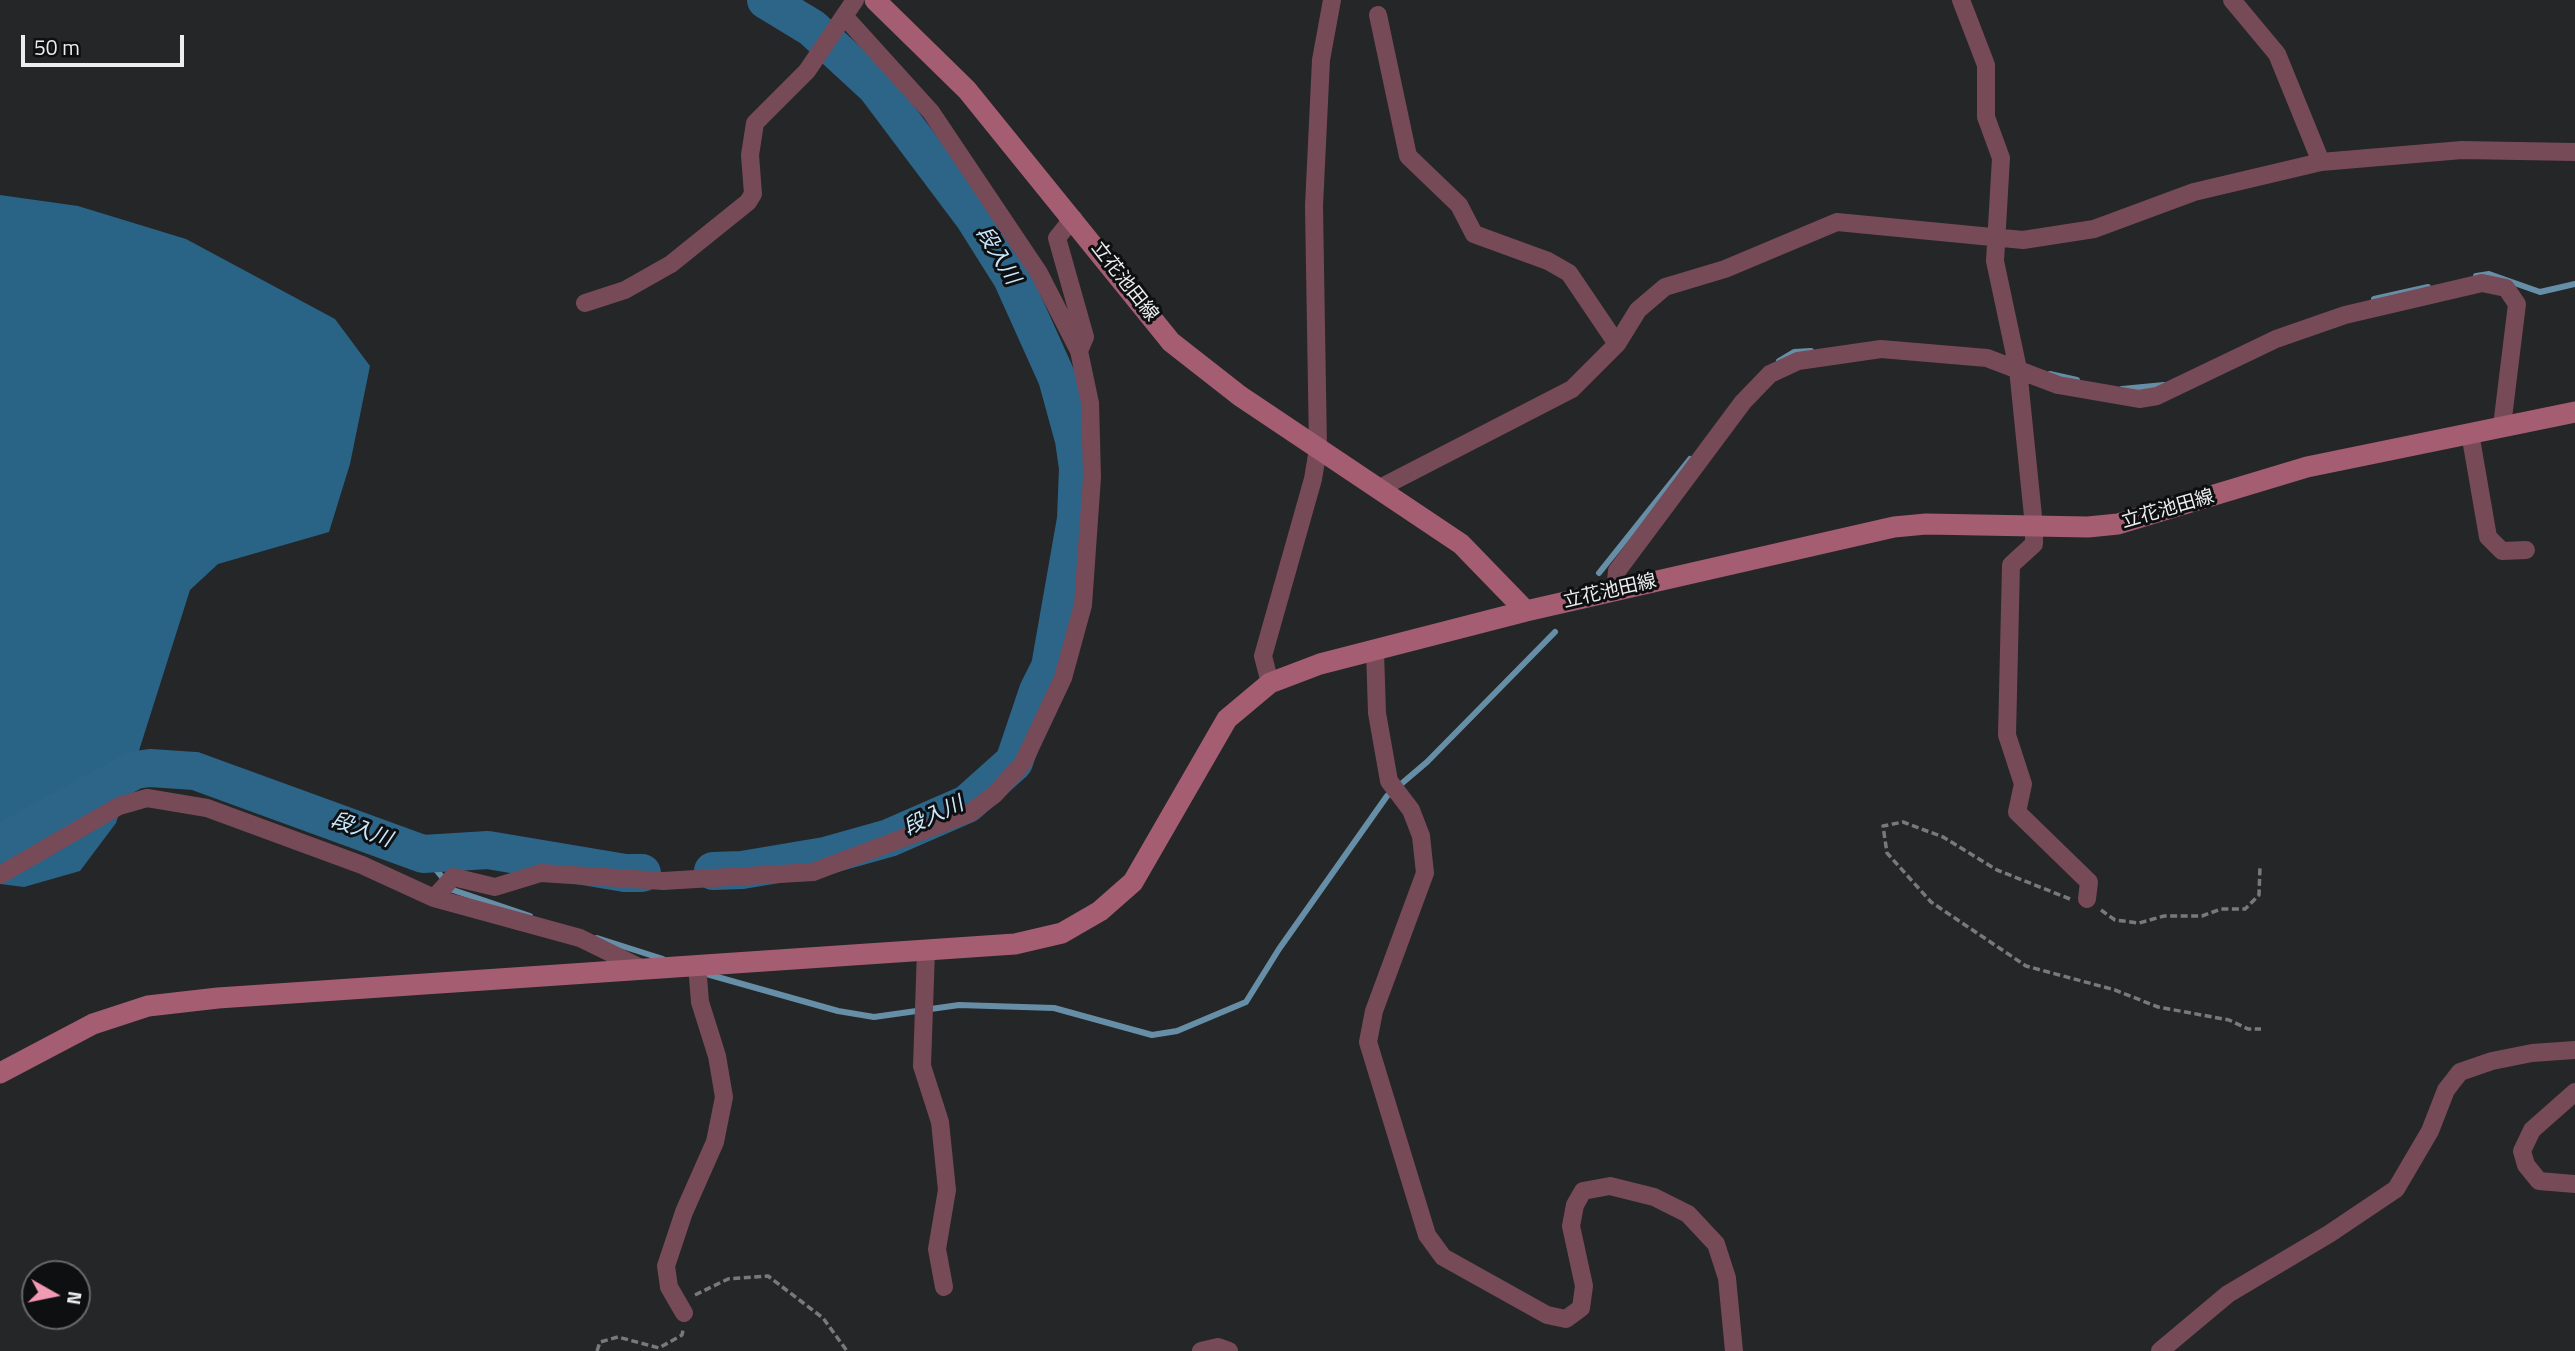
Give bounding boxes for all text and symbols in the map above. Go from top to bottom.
scale bar [24,21,187,65]
text: 50 m [34,31,80,63]
water label: 段入川 [970,223,1024,289]
street label: 立花池田線 [1086,238,1162,326]
street label: 立花池田線 [2119,486,2217,534]
street label: 立花池田線 [1561,570,1659,614]
water label: 段入川 [900,792,968,842]
water label: 段入川 [327,808,395,854]
north arrow [21,1260,91,1330]
text: N [60,1289,91,1307]

